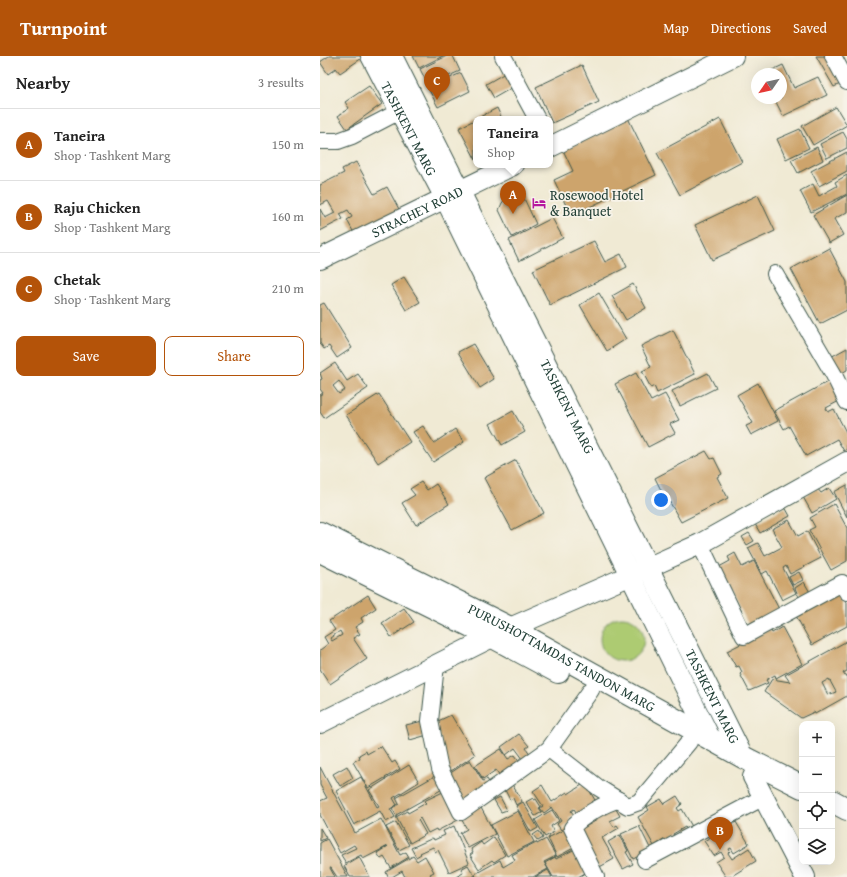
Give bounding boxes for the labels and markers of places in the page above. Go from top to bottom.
pin: C [424,67,450,100]
pin: A [500,181,526,214]
place label: Rosewood Hotel & Banquet [550,185,644,221]
hotel icon: Rosewood Hotel & Banquet [531,195,547,211]
pin: B [707,817,733,850]

